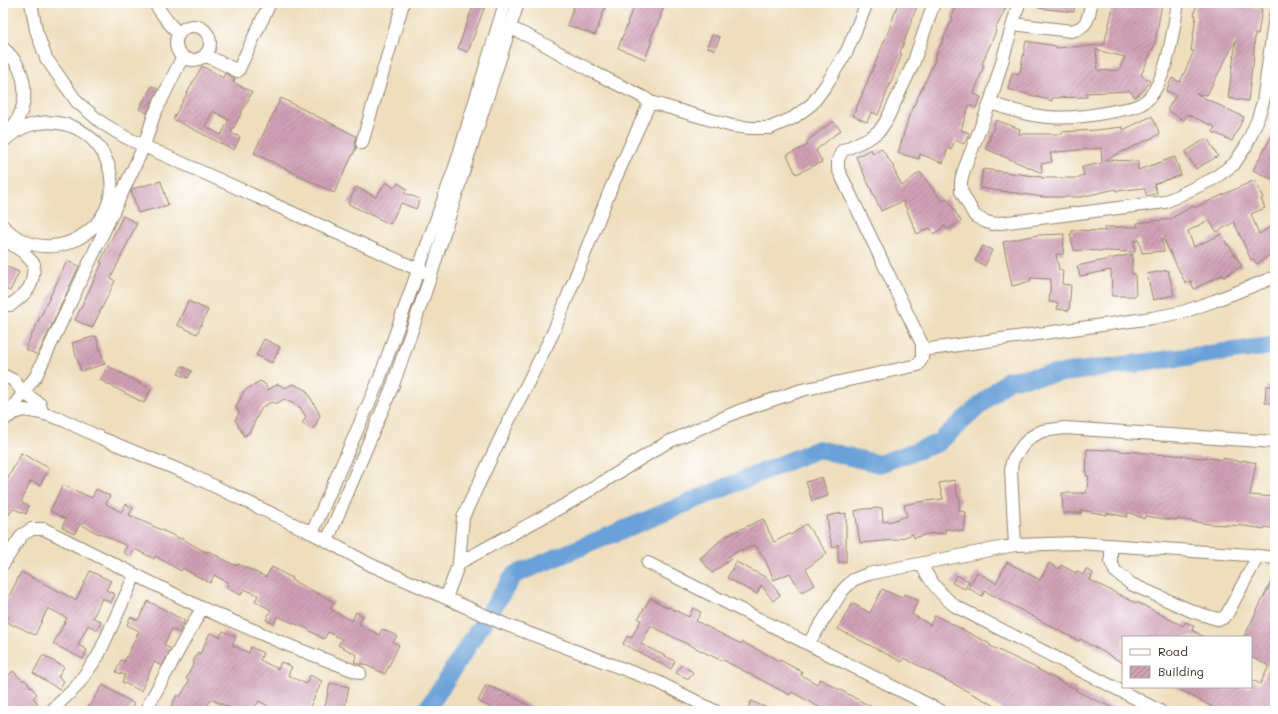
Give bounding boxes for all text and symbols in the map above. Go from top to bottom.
legend [1122,636,1252,688]
text: Road [1158,643,1188,659]
text: Building [1158,663,1204,679]

